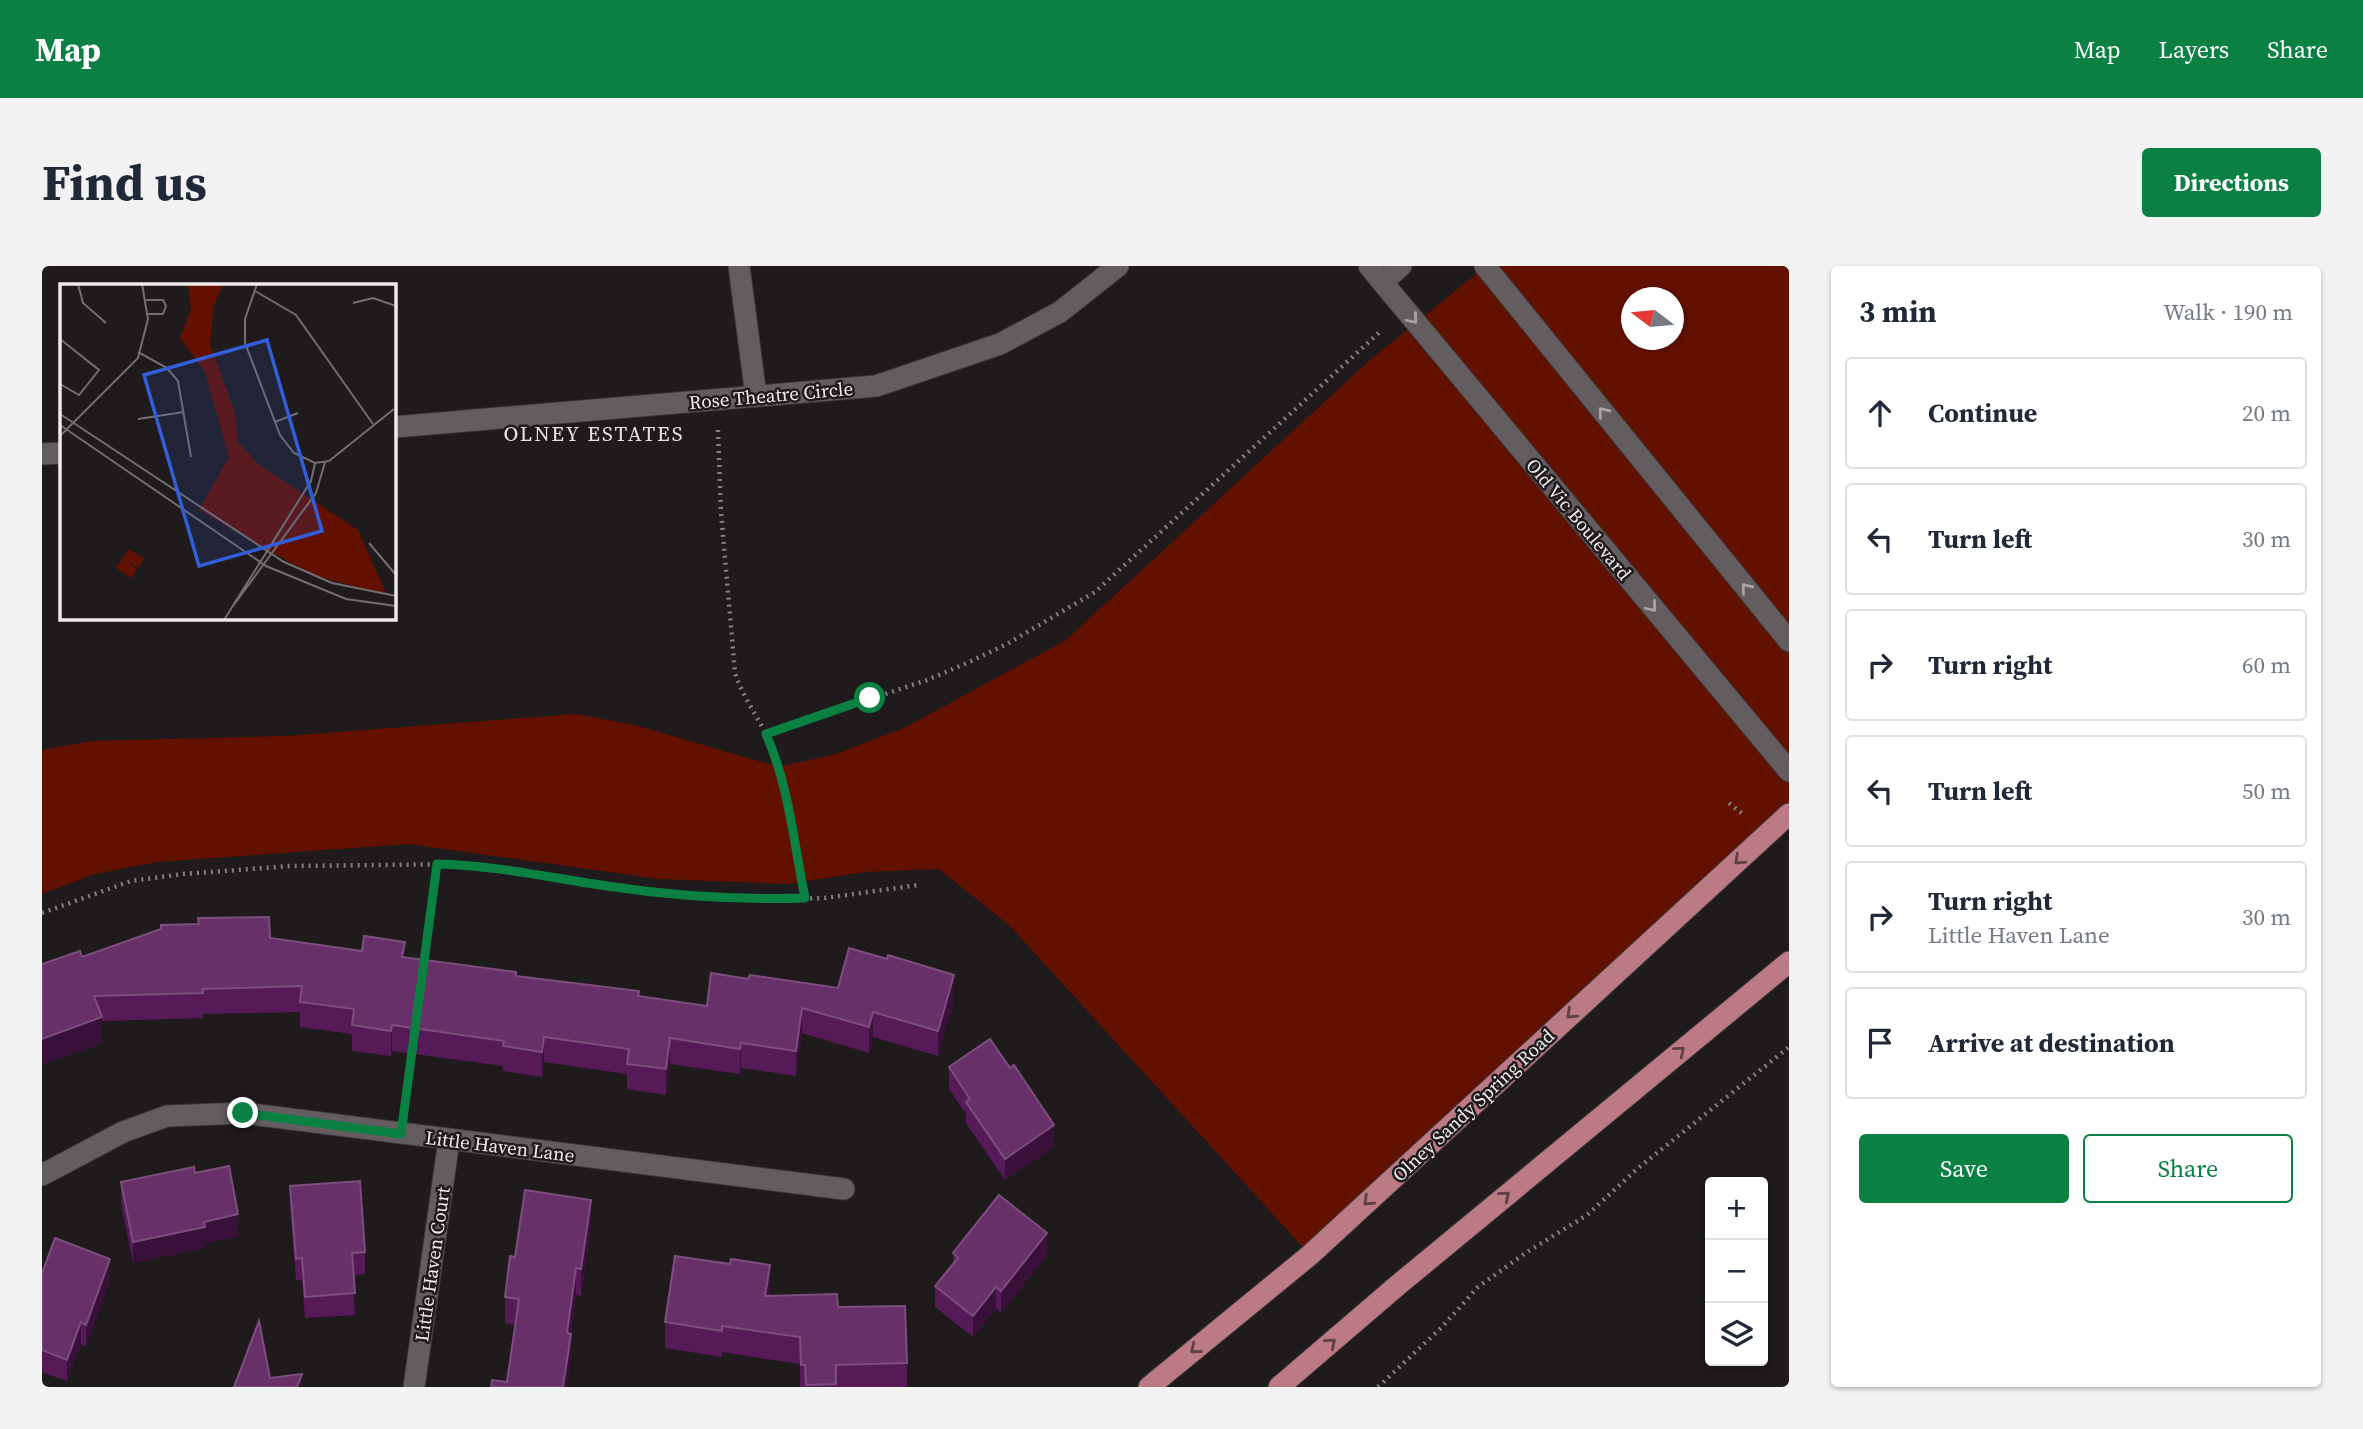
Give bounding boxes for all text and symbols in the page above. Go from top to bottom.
text: Map [35,27,101,72]
text: Map [2074,33,2121,66]
text: Layers [2159,33,2229,66]
text: Share [2267,33,2328,66]
button: Directions [2142,148,2321,217]
text: Find us [42,149,207,216]
inset map [60,284,396,620]
north arrow [1621,287,1684,350]
text: 3 min [1859,291,1937,332]
text: Walk · 190 m [2163,296,2293,328]
one-way arrow [1405,310,1417,323]
street label: Rose Theatre Circle [688,375,854,415]
icon: ahead [1861,394,1899,432]
text: Continue [1928,395,2037,431]
text: 20 m [2242,397,2291,429]
one-way arrow [1598,407,1611,419]
district label: OLNEY ESTATES [504,419,684,448]
street label: Old Vic Boulevard [1520,453,1638,585]
icon: left [1861,520,1899,558]
text: Turn left [1928,521,2032,557]
text: 30 m [2242,523,2291,555]
one-way arrow [1742,584,1754,597]
one-way arrow [1644,599,1657,611]
icon: right [1861,646,1899,684]
text: Turn right [1928,647,2052,683]
text: 60 m [2242,649,2291,681]
route start [854,682,885,713]
icon: left [1861,772,1899,810]
text: Turn left [1928,773,2032,809]
text: 50 m [2242,775,2291,807]
one-way arrow [1734,852,1747,864]
text: Turn right [1928,883,2052,919]
icon: right [1861,898,1899,936]
text: 30 m [2242,901,2291,933]
text: Little Haven Lane [1928,919,2110,951]
one-way arrow [1566,1006,1579,1018]
street label: Olney Sandy Spring Road [1386,1023,1560,1187]
icon: arrive [1861,1024,1899,1062]
text: Arrive at destination [1928,1025,2175,1061]
one-way arrow [1673,1047,1685,1060]
route end [227,1097,258,1128]
street label: Little Haven Lane [424,1124,576,1168]
button: Save [1859,1134,2069,1203]
button: Share [2083,1134,2293,1203]
map controls [1705,1177,1768,1366]
button: + [1705,1177,1768,1240]
street label: Little Haven Court [408,1184,456,1343]
one-way arrow [1498,1192,1510,1205]
one-way arrow [1363,1193,1376,1205]
button: − [1705,1240,1768,1303]
button: layers [1705,1303,1768,1366]
one-way arrow [1323,1339,1336,1351]
one-way arrow [1191,1341,1204,1353]

